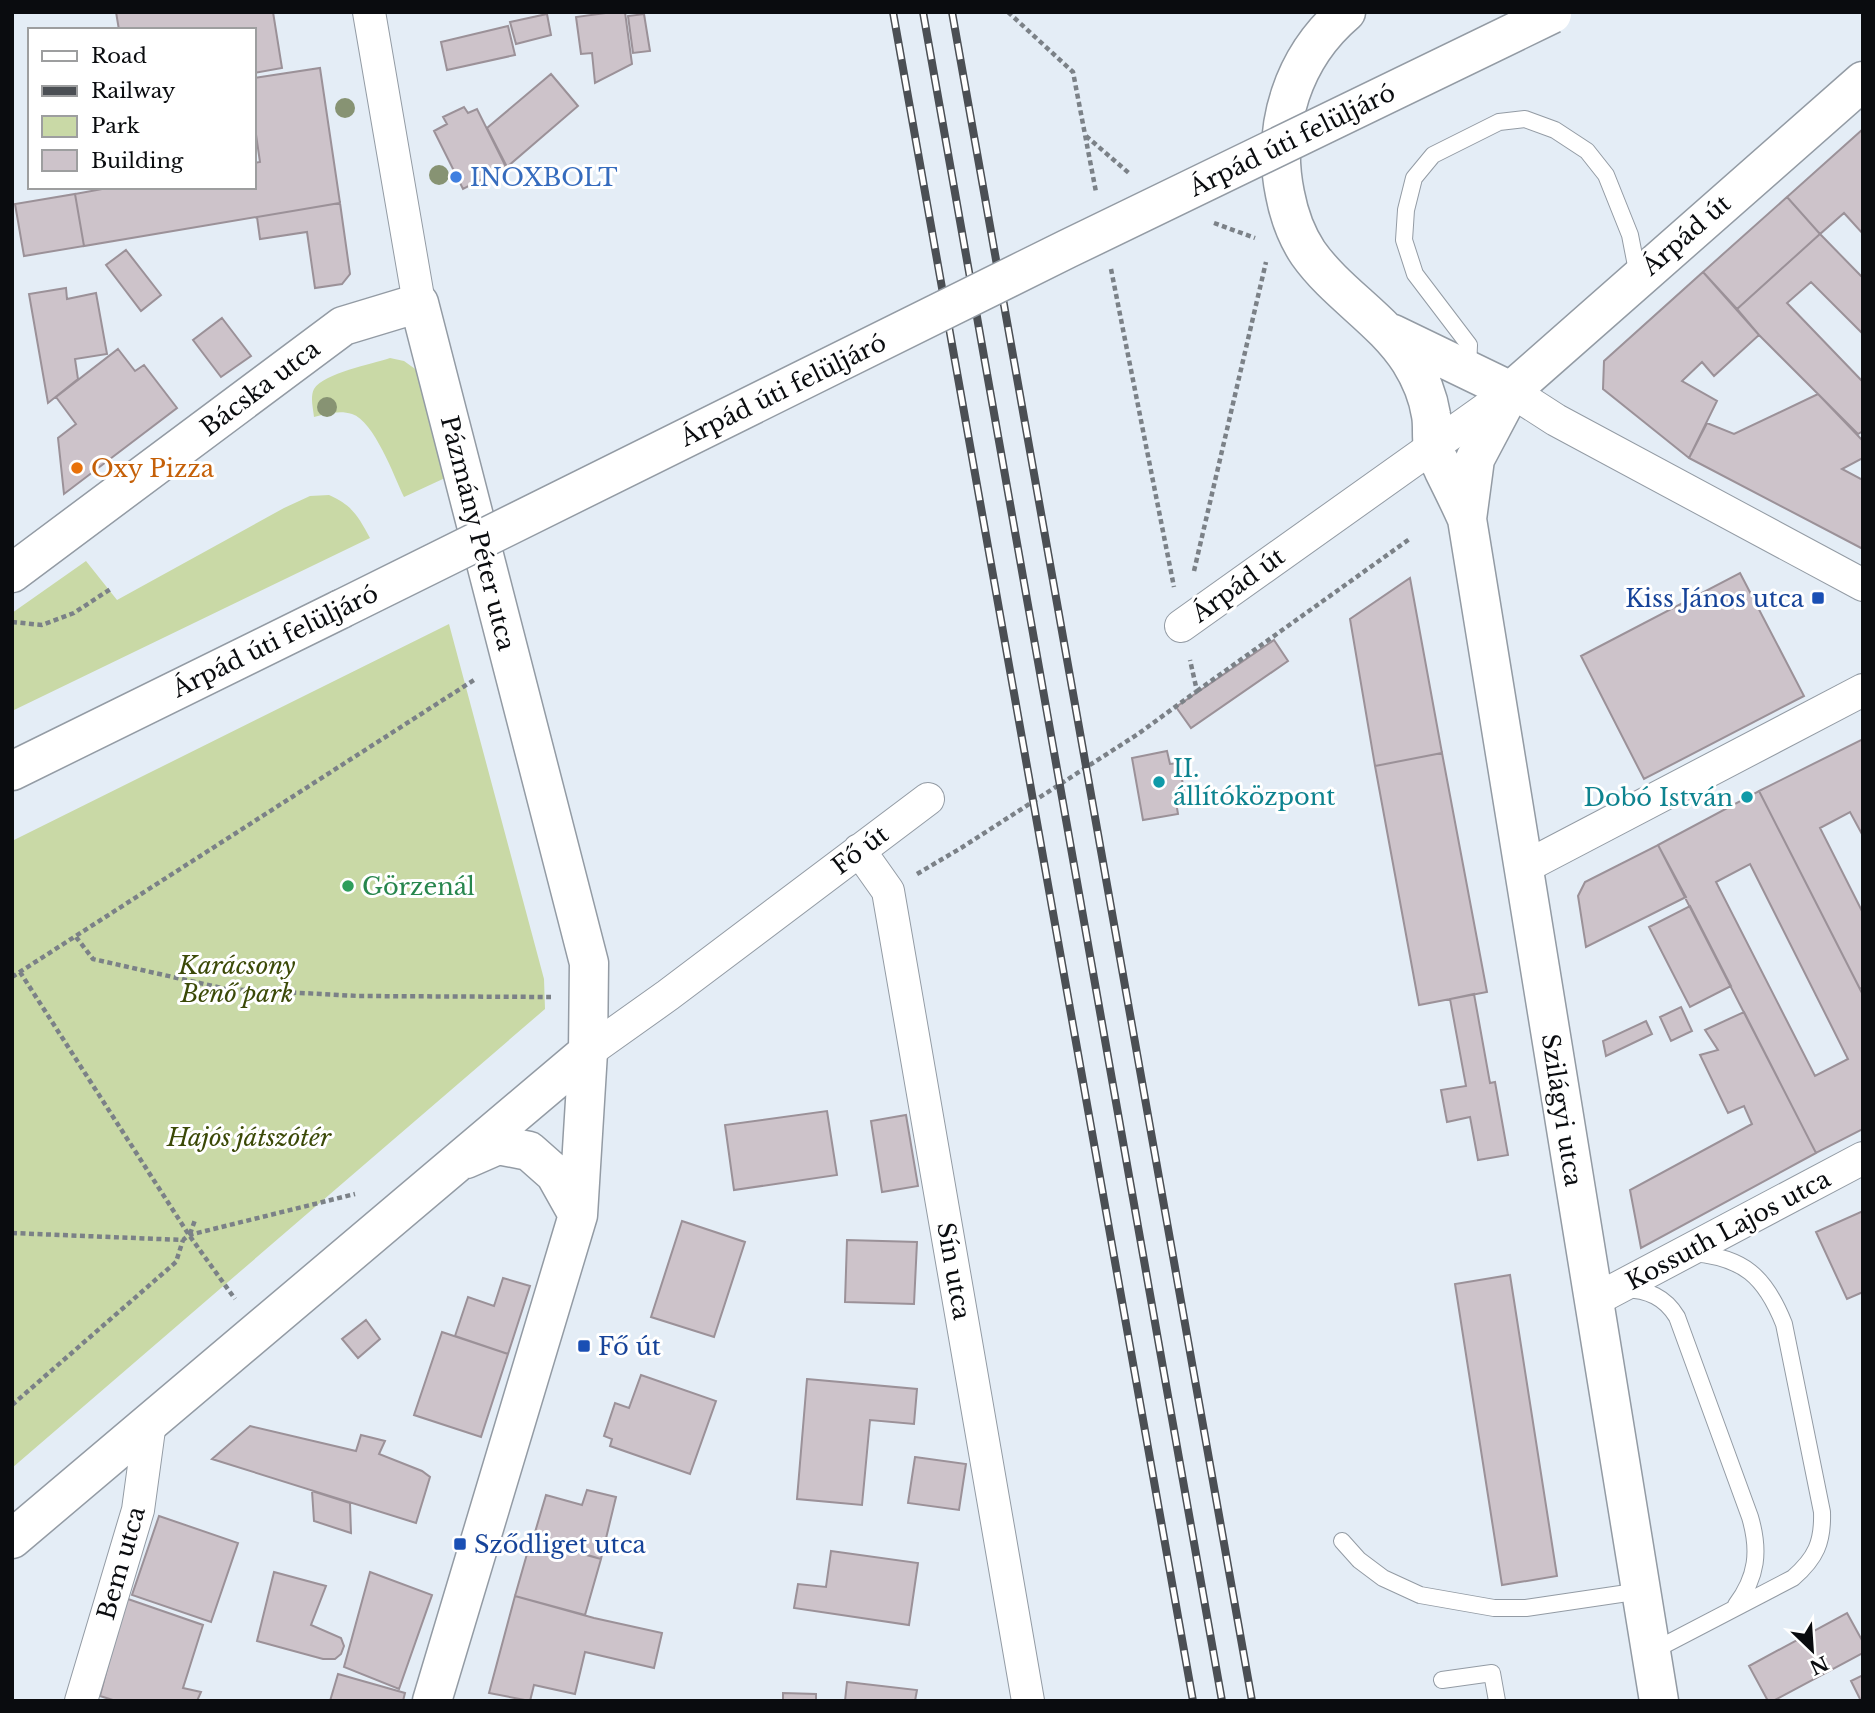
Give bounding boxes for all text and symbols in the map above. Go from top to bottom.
legend [28,28,256,189]
text: Road [91,43,147,69]
text: Railway [91,78,176,104]
street label: Árpád úti felüljáró [1183,78,1400,203]
text: Park [91,113,140,139]
text: Building [91,148,184,174]
place label: INOXBOLT [470,163,618,192]
marker: INOXBOLT [448,169,464,185]
street label: Árpád út [1635,189,1736,282]
street label: Árpád úti felüljáró [674,328,891,453]
street label: Bácska utca [195,333,326,442]
street label: Pázmány Péter utca [435,413,521,654]
place label: Oxy Pizza [91,454,215,483]
marker: Oxy Pizza [69,460,85,476]
street label: Árpád út [1185,542,1290,629]
street label: Árpád úti felüljáró [166,579,383,704]
place label: Kiss János utca [1625,584,1805,613]
marker: Kiss János utca [1810,590,1826,606]
place label: II. állítóközpont [1173,754,1335,811]
marker: II. állítóközpont [1151,774,1167,790]
place label: Dobó István [1584,783,1733,812]
marker: Dobó István [1739,789,1755,805]
street label: Fő út [826,820,894,880]
place label: Görzenál [362,872,475,901]
marker: Görzenál [340,878,356,894]
park label: Karácsony Benő park [178,951,296,1008]
street label: Szilágyi utca [1536,1032,1588,1189]
park label: Hajós játszótér [166,1123,332,1152]
street label: Kossuth Lajos utca [1621,1164,1836,1296]
street label: Sín utca [931,1220,977,1323]
place label: Fő út [598,1332,661,1361]
marker: Fő út [576,1338,592,1354]
street label: Bem utca [91,1503,151,1623]
place label: Sződliget utca [474,1530,647,1559]
marker: Sződliget utca [452,1536,468,1552]
north arrow [1777,1615,1847,1685]
text: N [1806,1651,1832,1679]

